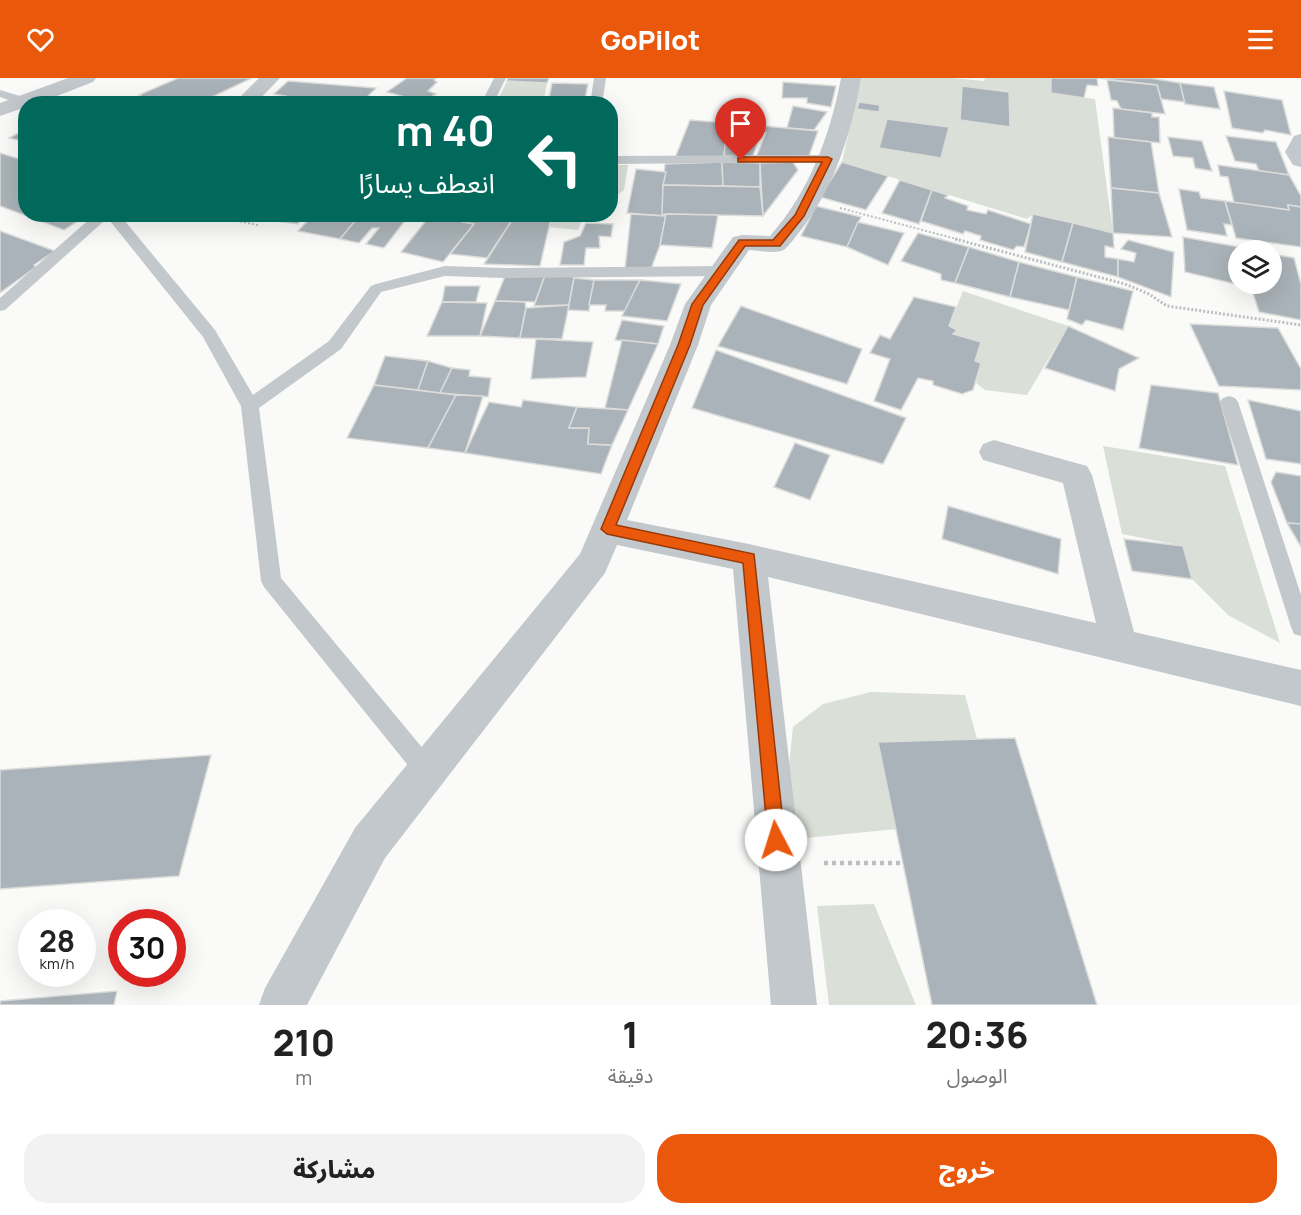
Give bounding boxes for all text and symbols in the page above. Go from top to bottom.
text: GoPilot [601,21,700,58]
icon: heart [24,23,57,56]
icon: menu [1244,23,1277,56]
pin [715,98,766,160]
text: 40 m [396,101,495,159]
icon: arrive [724,107,757,140]
icon: left [516,120,594,198]
text: انعطف يسارًا [358,164,495,201]
map controls [1228,240,1282,294]
button: layers [1228,240,1282,294]
position arrow [744,808,808,872]
speed limit sign: 30 [108,909,186,987]
text: 28 [39,920,75,961]
text: km/h [40,953,74,974]
text: 1 [622,1010,639,1059]
text: 20:36 [926,1010,1028,1059]
text: 210 [273,1018,335,1067]
text: دقيقة [608,1062,653,1089]
text: الوصول [947,1062,1008,1089]
text: m [295,1064,312,1091]
button: مشاركة [24,1134,645,1203]
button: خروج [657,1134,1277,1203]

